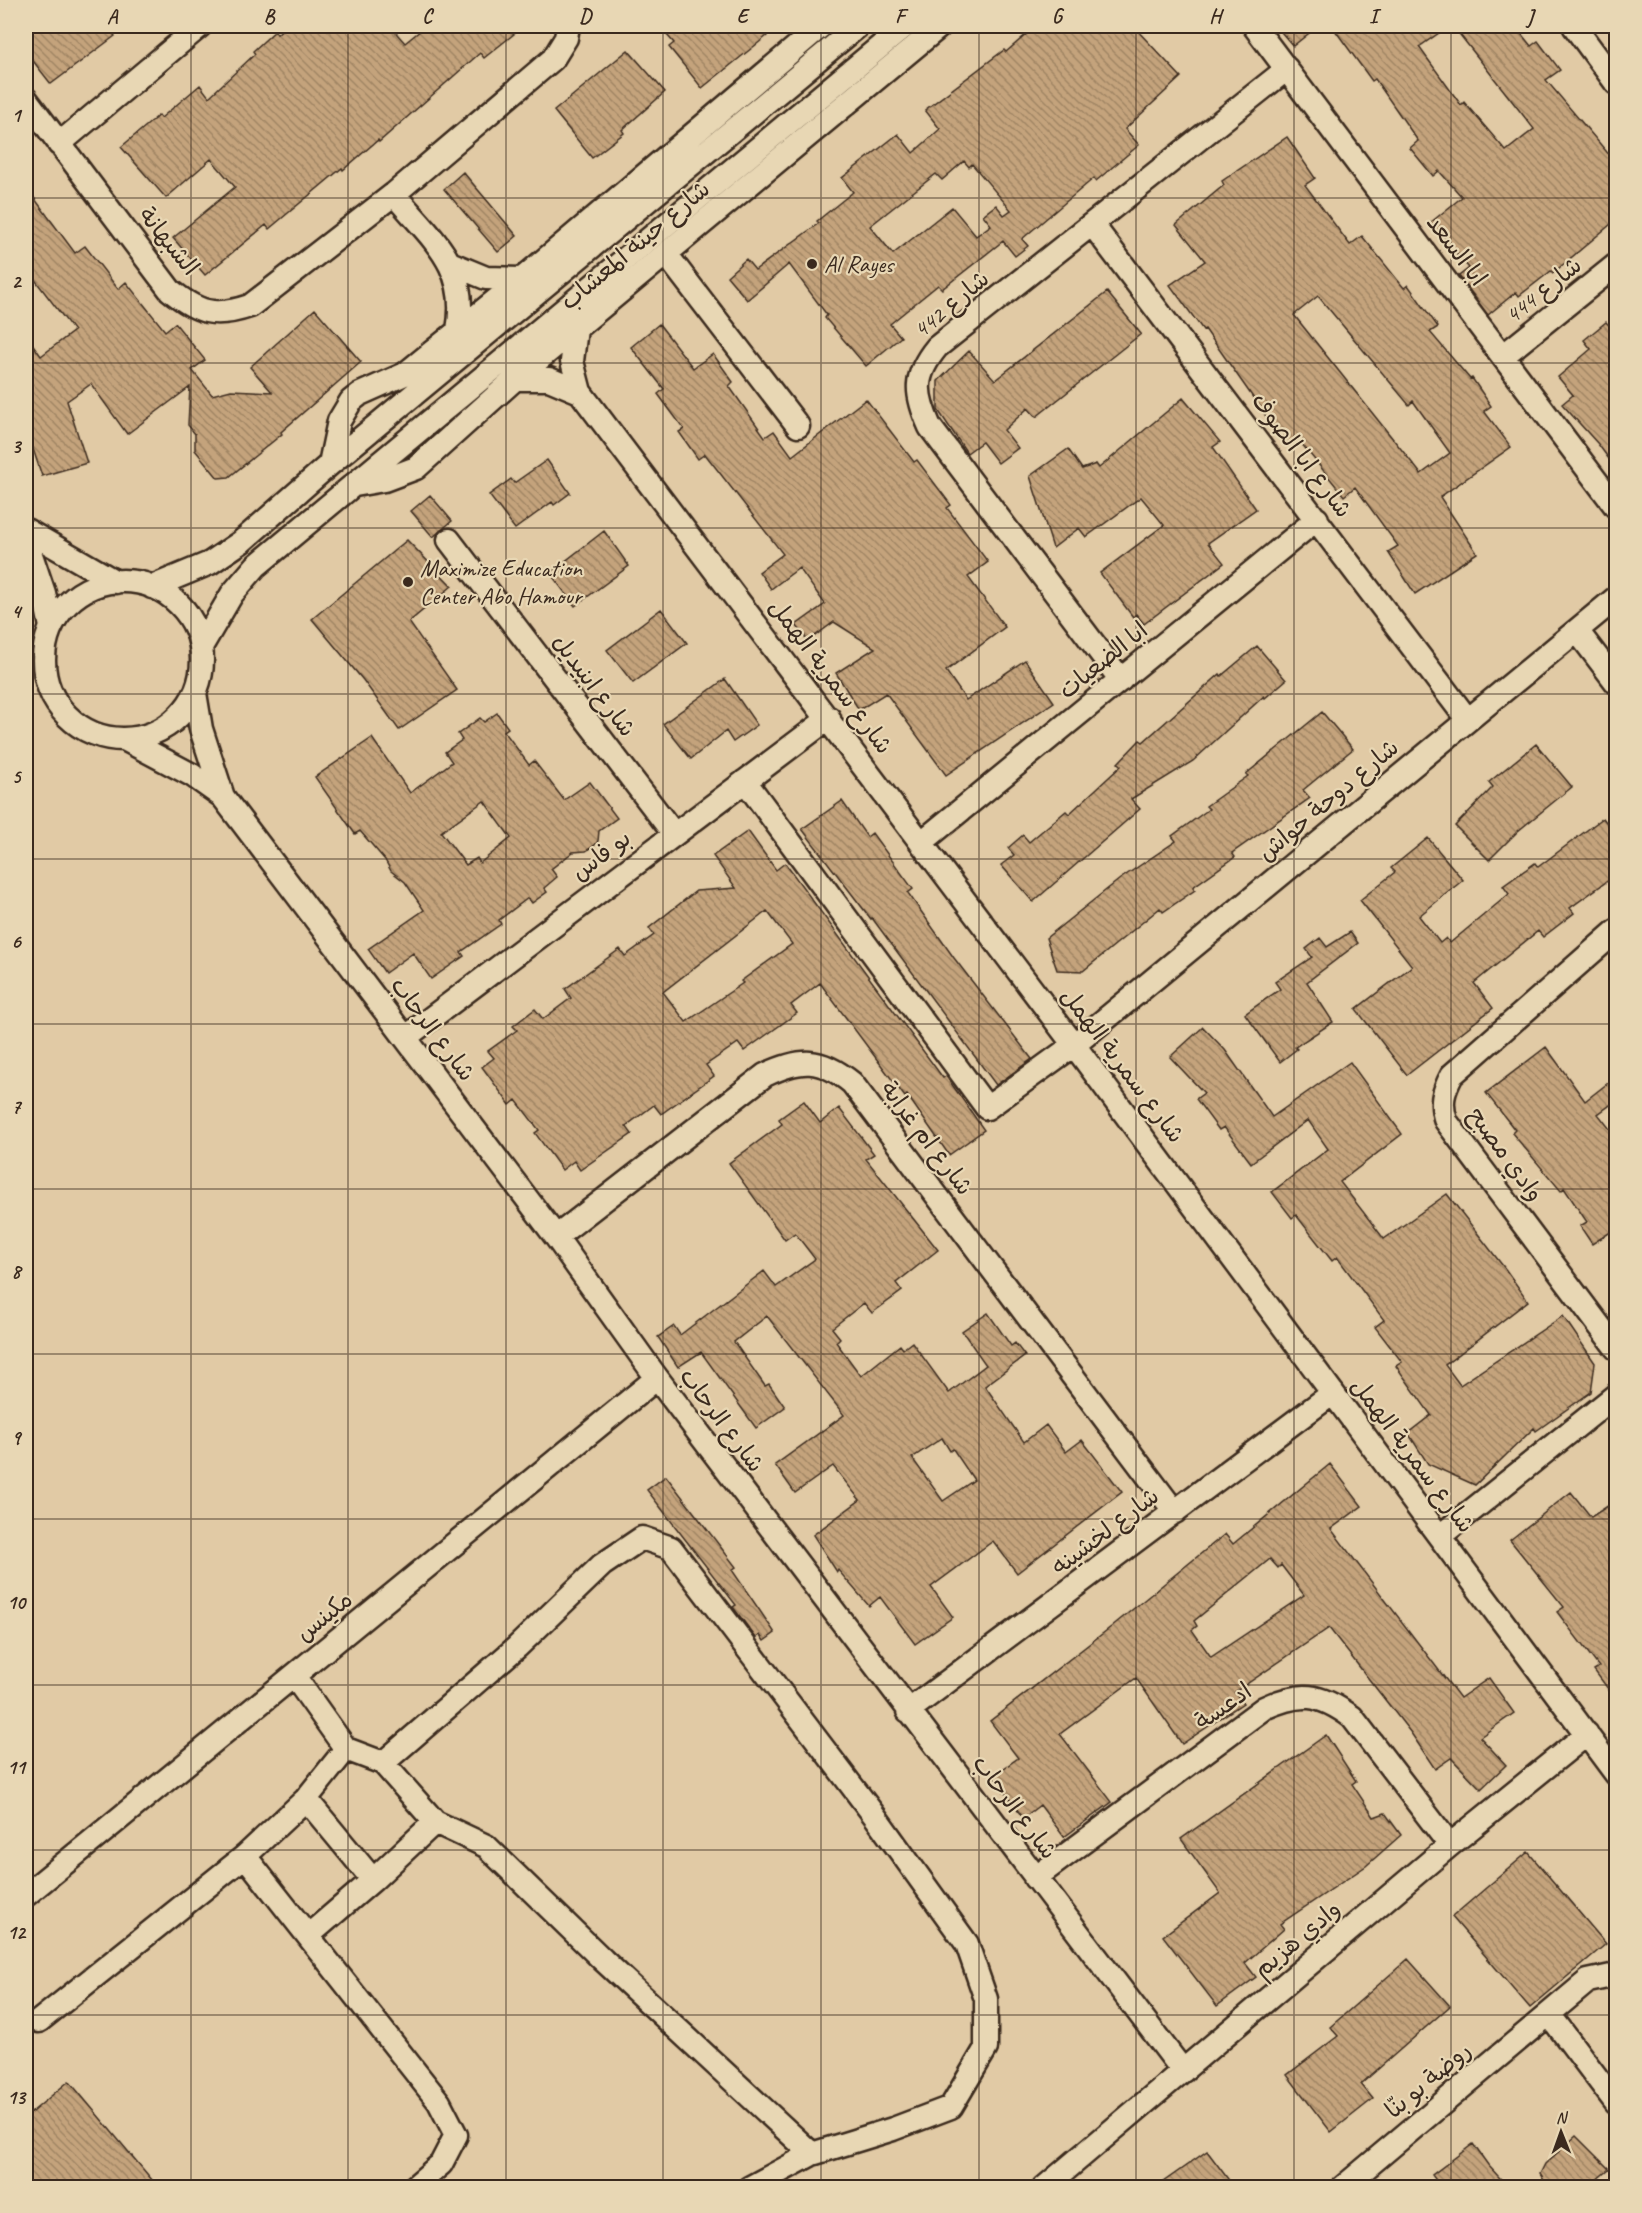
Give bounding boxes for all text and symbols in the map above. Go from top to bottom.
text: A [107,4,119,29]
text: B [264,4,276,29]
text: C [422,4,434,29]
text: D [579,4,593,29]
text: E [737,4,751,29]
text: F [895,4,909,29]
text: G [1052,4,1065,29]
text: H [1209,4,1224,29]
text: I [1369,4,1382,29]
text: J [1525,4,1537,29]
text: 1 [12,103,23,128]
street label: شارع حينة المعشاب [554,174,717,318]
street label: الشبهانة [132,201,206,281]
street label: ابا السعد [1420,208,1494,292]
place label: Al Rayes [824,249,895,279]
street label: شارع 444 [1499,250,1589,332]
marker: Al Rayes [805,257,819,271]
street label: شارع 442 [907,264,996,346]
text: 2 [12,269,23,294]
street label: شارع ابا الصوف [1244,386,1359,525]
text: 3 [12,434,23,459]
place label: Maximize Education Center Abo Hamour [420,553,584,611]
marker: Maximize Education Center Abo Hamour [401,575,415,589]
street label: شارع سمرية الهمل [761,592,899,761]
text: 4 [12,599,24,624]
street label: ابا الضعيات [1052,615,1154,705]
street label: شارع ابنيديل [544,628,642,744]
street label: شارع دوحة حواش [1251,732,1406,869]
text: 5 [12,764,23,789]
street label: بو فاس [565,823,637,887]
text: 6 [11,929,22,954]
street label: شارع الرحاب [382,971,482,1088]
street label: شارع سمرية الهمل [1053,981,1191,1150]
street label: شارع ام غرابة [872,1075,980,1203]
text: 7 [12,1094,23,1119]
street label: وادي مصبح [1460,1101,1550,1208]
text: 8 [12,1259,24,1284]
street label: شارع الرحاب [671,1362,771,1479]
street label: شارع سمرية الهمل [1343,1371,1481,1540]
text: 9 [12,1425,23,1450]
street label: شارع لخشينه [1045,1481,1166,1583]
street label: مكينس [289,1584,359,1648]
text: 10 [7,1590,27,1615]
street label: ادعسة [1189,1676,1257,1736]
street label: شارع الرحاب [964,1749,1064,1866]
text: 11 [7,1755,27,1780]
street label: وادي هزيم [1247,1894,1349,1986]
text: 12 [7,1920,27,1945]
street label: روضة بو بنّا [1379,2035,1477,2125]
text: 13 [7,2085,27,2110]
north arrow [1531,2102,1591,2162]
text: N [1556,2108,1569,2128]

